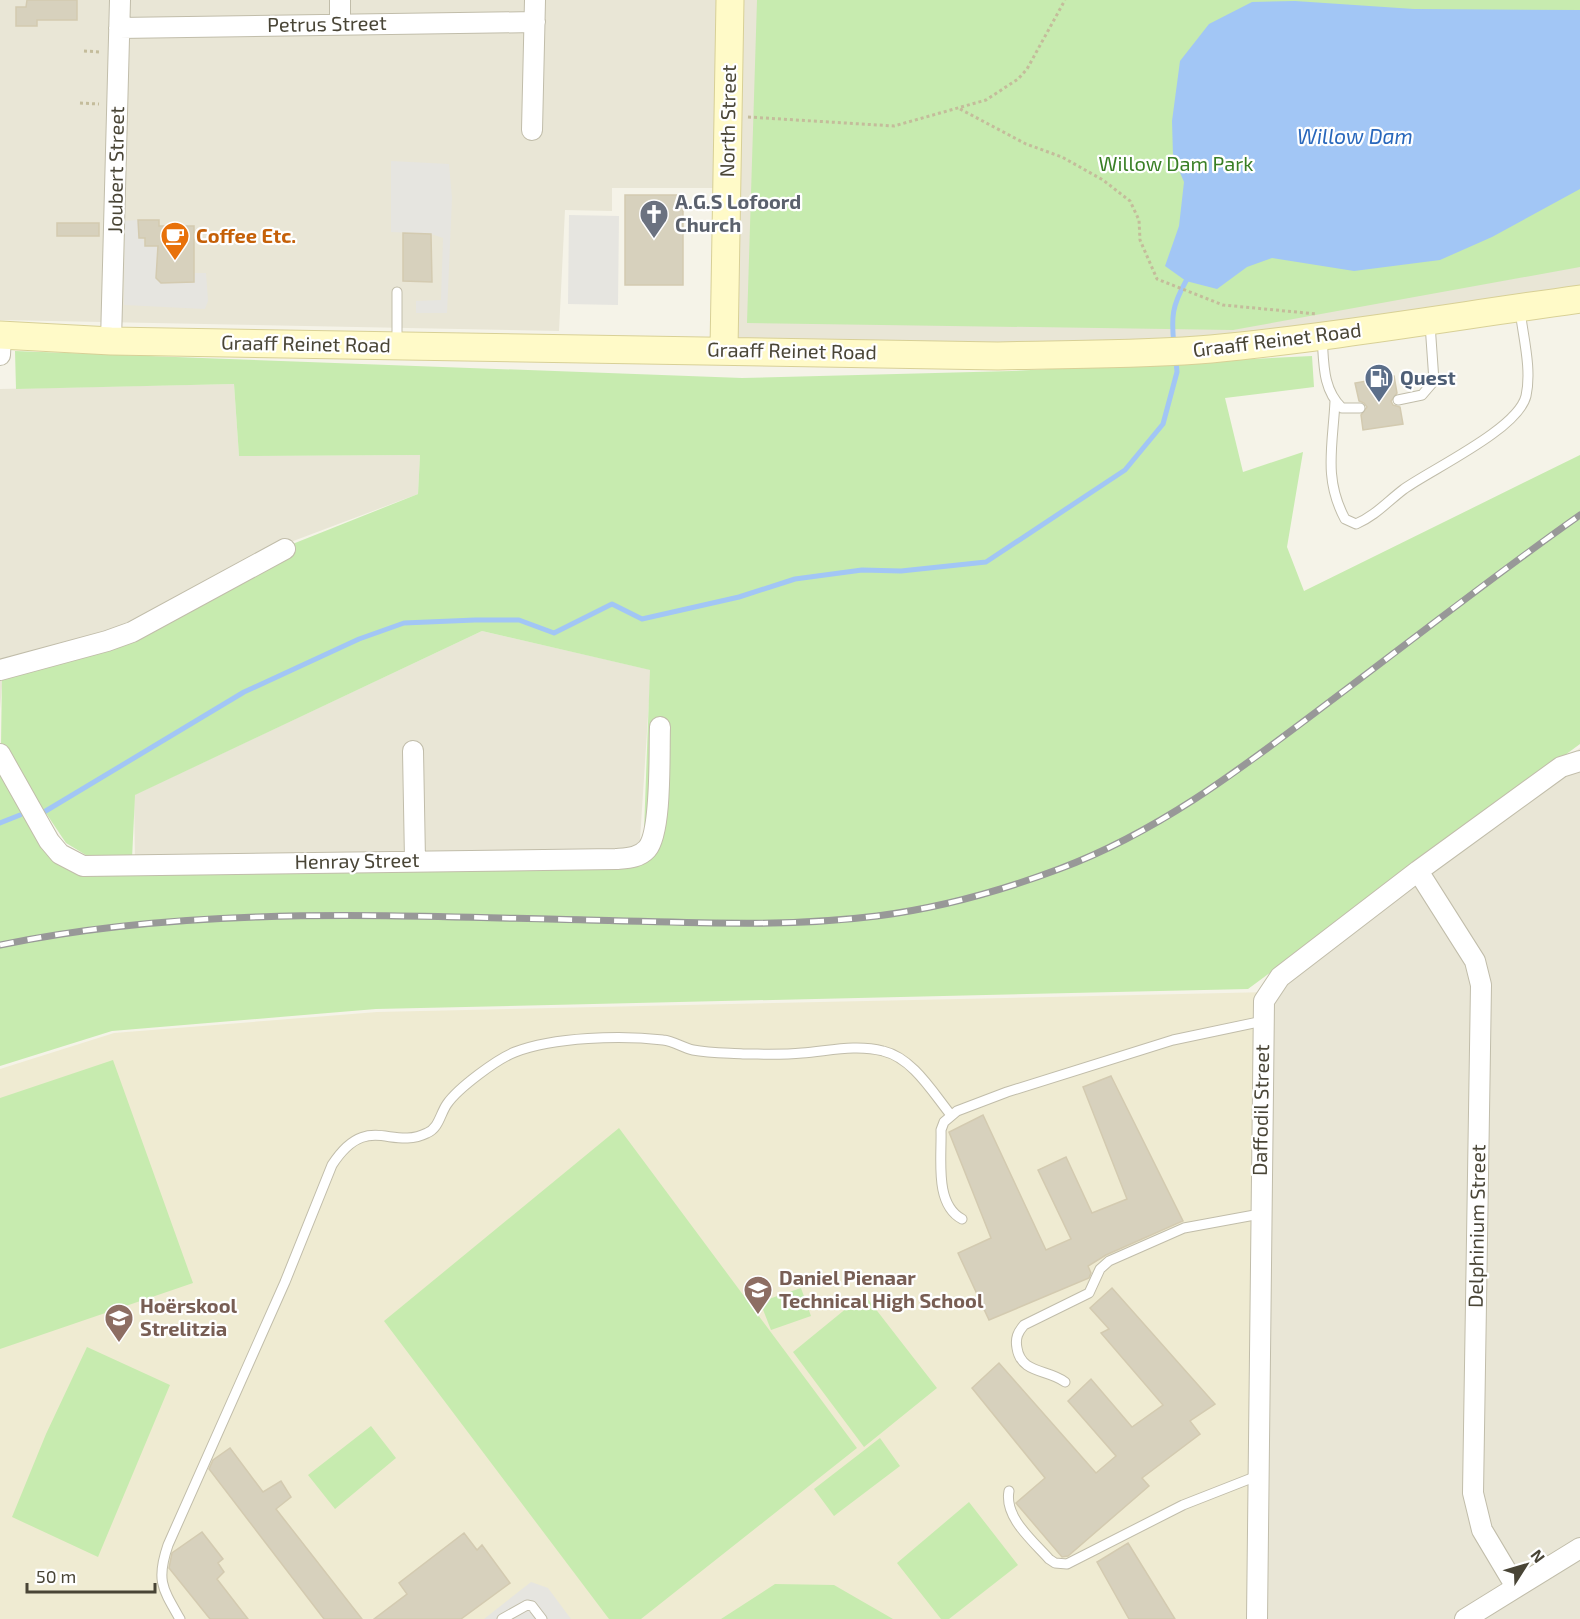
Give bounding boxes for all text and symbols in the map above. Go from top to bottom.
street label: Petrus Street [267,10,387,36]
street label: North Street [714,64,740,178]
street label: Joubert Street [102,106,128,234]
water label: Willow Dam [1297,123,1413,148]
park label: Willow Dam Park [1099,151,1253,175]
place label: A.G.S Lofoord Church [675,189,801,236]
church icon: A.G.S Lofoord Church [638,198,670,240]
cafe icon: Coffee Etc. [159,220,191,262]
place label: Coffee Etc. [196,223,296,247]
street label: Graaff Reinet Road [1191,317,1363,361]
street label: Graaff Reinet Road [221,330,391,356]
street label: Graaff Reinet Road [707,337,877,363]
fuel station icon: Quest [1363,362,1395,404]
place label: Quest [1400,365,1456,390]
street label: Henray Street [294,847,420,873]
street label: Daffodil Street [1247,1044,1273,1176]
street label: Delphinium Street [1463,1144,1489,1308]
place label: Daniel Pienaar Technical High School [779,1265,984,1312]
school or university icon: Daniel Pienaar Technical High School [742,1274,774,1316]
place label: Hoërskool Strelitzia [140,1293,237,1340]
school or university icon: Hoërskool Strelitzia [103,1302,135,1344]
north arrow [1496,1535,1556,1595]
text: N [1527,1545,1549,1566]
scale bar [27,1556,154,1594]
text: 50 m [36,1565,76,1587]

